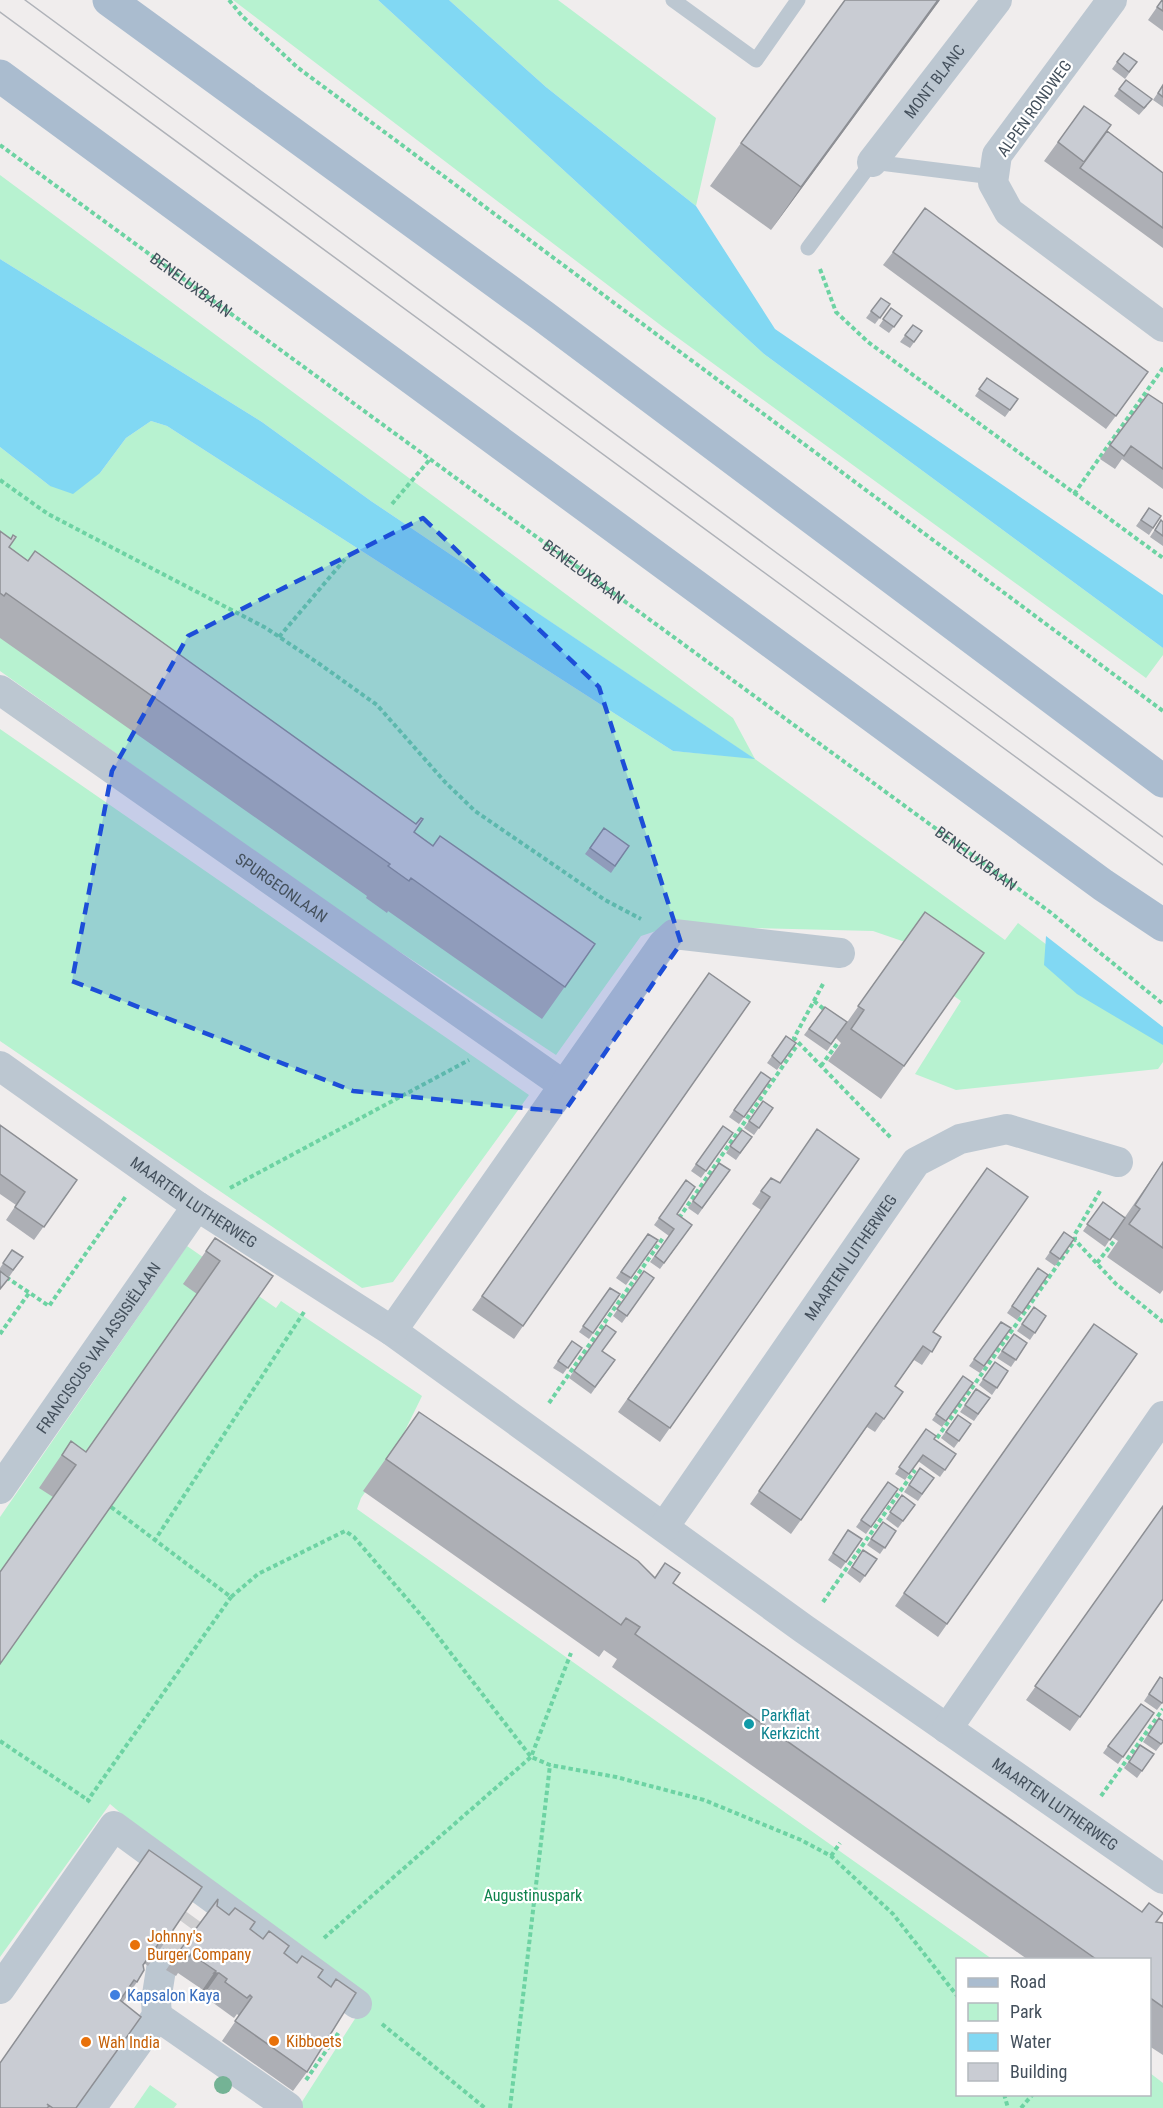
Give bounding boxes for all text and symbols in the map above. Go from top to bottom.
street label: MONT BLANC [900,41,969,122]
street label: ALPEN RONDWEG [993,57,1076,160]
street label: BENELUXBAAN [146,249,236,321]
street label: BENELUXBAAN [539,536,628,608]
street label: BENELUXBAAN [931,822,1021,895]
street label: SPURGEONLAAN [232,849,331,927]
street label: MAARTEN LUTHERWEG [127,1153,261,1252]
street label: MAARTEN LUTHERWEG [801,1191,901,1324]
street label: FRANCISCUS VAN ASSISIËLAAN [33,1259,165,1437]
place label: Parkflat Kerkzicht [761,1706,820,1743]
marker: Parkflat Kerkzicht [742,1717,756,1731]
street label: MAARTEN LUTHERWEG [988,1754,1122,1855]
park label: Augustinuspark [484,1886,583,1905]
place label: Johnny's Burger Company [147,1927,252,1964]
marker: Johnny's Burger Company [128,1938,142,1952]
legend [956,1958,1151,2096]
text: Road [1010,1971,1046,1992]
place label: Kapsalon Kaya [127,1986,220,2005]
marker: Kapsalon Kaya [108,1988,122,2002]
text: Park [1010,2001,1042,2022]
text: Water [1010,2031,1052,2052]
place label: Kibboets [286,2032,342,2051]
place label: Wah India [98,2033,160,2052]
marker: Kibboets [267,2034,281,2048]
marker: Wah India [79,2035,93,2049]
text: Building [1010,2061,1067,2082]

